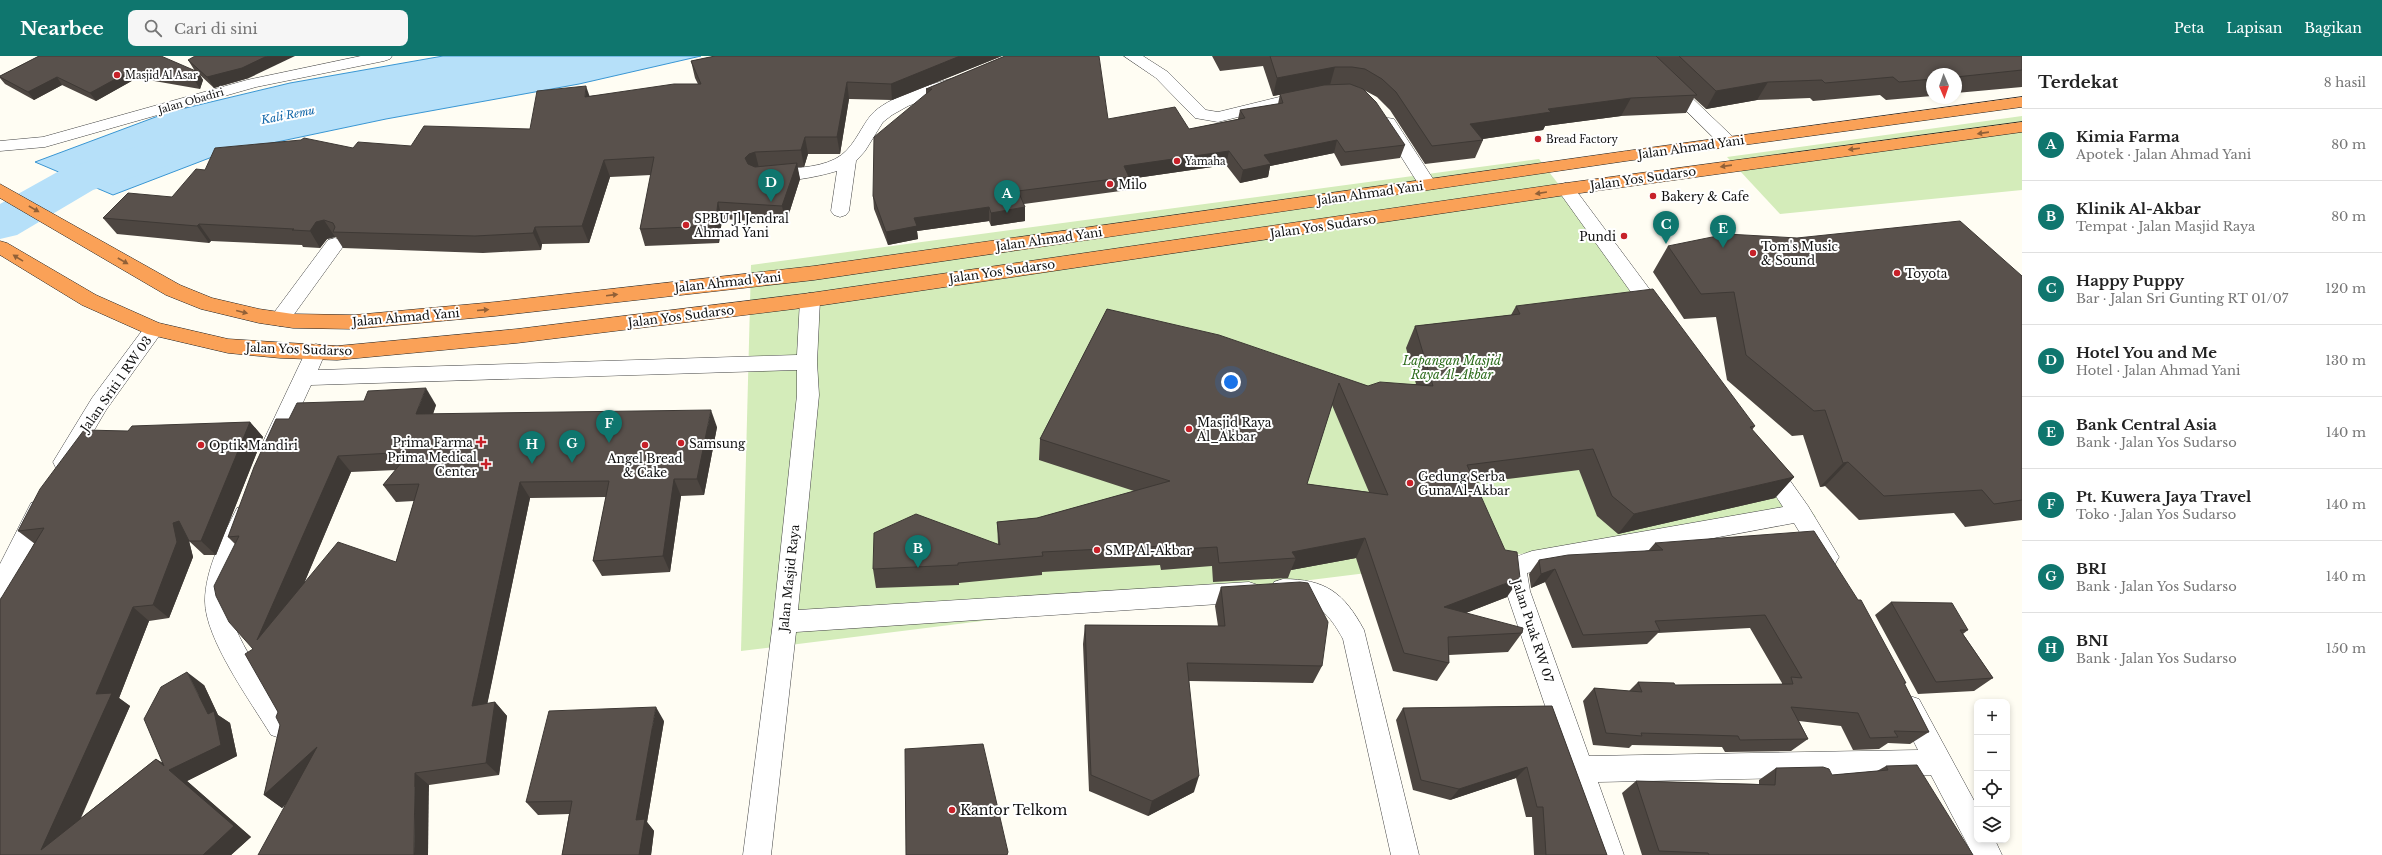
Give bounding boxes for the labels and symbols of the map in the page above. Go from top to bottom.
north arrow [1926,68,1962,104]
place label: Masjid Al Asar [125,69,198,82]
marker: Masjid Al Asar [112,70,122,80]
street label: Jalan Obadiri [155,85,226,117]
water label: Kali Remu [259,103,317,127]
one-way arrow [1977,130,1989,136]
street label: Jalan Ahmad Yani [1635,132,1745,162]
place label: Bread Factory [1546,133,1619,146]
marker: Bread Factory [1533,134,1543,144]
one-way arrow [1848,146,1861,152]
place label: Yamaha [1184,155,1226,168]
marker: Yamaha [1172,156,1182,166]
street label: Jalan Yos Sudarso [1587,163,1697,193]
one-way arrow [1720,163,1732,169]
pin: D [758,169,784,202]
place label: Milo [1118,177,1147,192]
street label: Jalan Ahmad Yani [1314,178,1424,208]
marker: Milo [1105,179,1115,189]
pin: A [994,180,1020,213]
place label: Bakery & Cafe [1661,189,1749,204]
one-way arrow [1535,190,1548,196]
marker: Bakery & Cafe [1648,191,1658,201]
one-way arrow [28,206,40,213]
place label: SPBU Jl Jendral Ahmad Yani [693,211,789,240]
street label: Jalan Yos Sudarso [1267,211,1377,241]
pin: C [1653,211,1679,244]
pin: E [1710,215,1736,248]
marker: SPBU Jl Jendral Ahmad Yani [681,220,691,230]
street label: Jalan Ahmad Yani [993,224,1103,254]
place label: Pundi [1579,229,1616,244]
marker: Pundi [1619,231,1629,241]
place label: Tom's Music & Sound [1761,239,1839,268]
marker: Tom's Music & Sound [1748,248,1758,258]
one-way arrow [12,255,24,262]
street label: Jalan Yos Sudarso [946,256,1056,286]
one-way arrow [117,258,129,265]
place label: Toyota [1905,266,1948,281]
marker: Toyota [1892,268,1902,278]
street label: Jalan Ahmad Yani [672,269,782,295]
one-way arrow [606,292,618,298]
street label: Jalan Yos Sudarso [625,302,735,330]
street label: Jalan Ahmad Yani [350,305,460,329]
one-way arrow [477,307,489,314]
one-way arrow [236,309,248,315]
street label: Jalan Sriti 1 RW 03 [76,333,155,436]
street label: Jalan Yos Sudarso [243,340,353,358]
park label: Lapangan Masjid Raya Al-Akbar [1402,353,1502,382]
your location [1221,372,1241,392]
pin: F [596,410,622,443]
place label: Masjid Raya Al_Akbar [1196,415,1272,444]
marker: Masjid Raya Al_Akbar [1184,424,1194,434]
pin: G [559,430,585,463]
pin: H [519,431,545,464]
place label: Prima Farma [393,435,473,450]
place label: Samsung [689,436,746,451]
marker: Prima Farma [476,437,486,447]
place label: Optik Mandiri [209,438,298,453]
marker: Samsung [676,438,686,448]
marker: Optik Mandiri [196,440,206,450]
marker: Angel Bread & Cake [640,440,650,450]
place label: Prima Medical Center [387,450,477,479]
place label: Angel Bread & Cake [606,451,683,480]
marker: Prima Medical Center [480,458,492,470]
place label: Gedung Serba Guna Al-Akbar [1418,469,1510,498]
marker: Gedung Serba Guna Al-Akbar [1405,478,1415,488]
street label: Jalan Masjid Raya [776,523,802,634]
pin: B [905,535,931,568]
place label: SMP Al-Akbar [1105,543,1192,558]
marker: SMP Al-Akbar [1092,545,1102,555]
street label: Jalan Puak RW 07 [1509,576,1557,685]
place label: Kantor Telkom [960,801,1067,819]
marker: Kantor Telkom [947,805,957,815]

